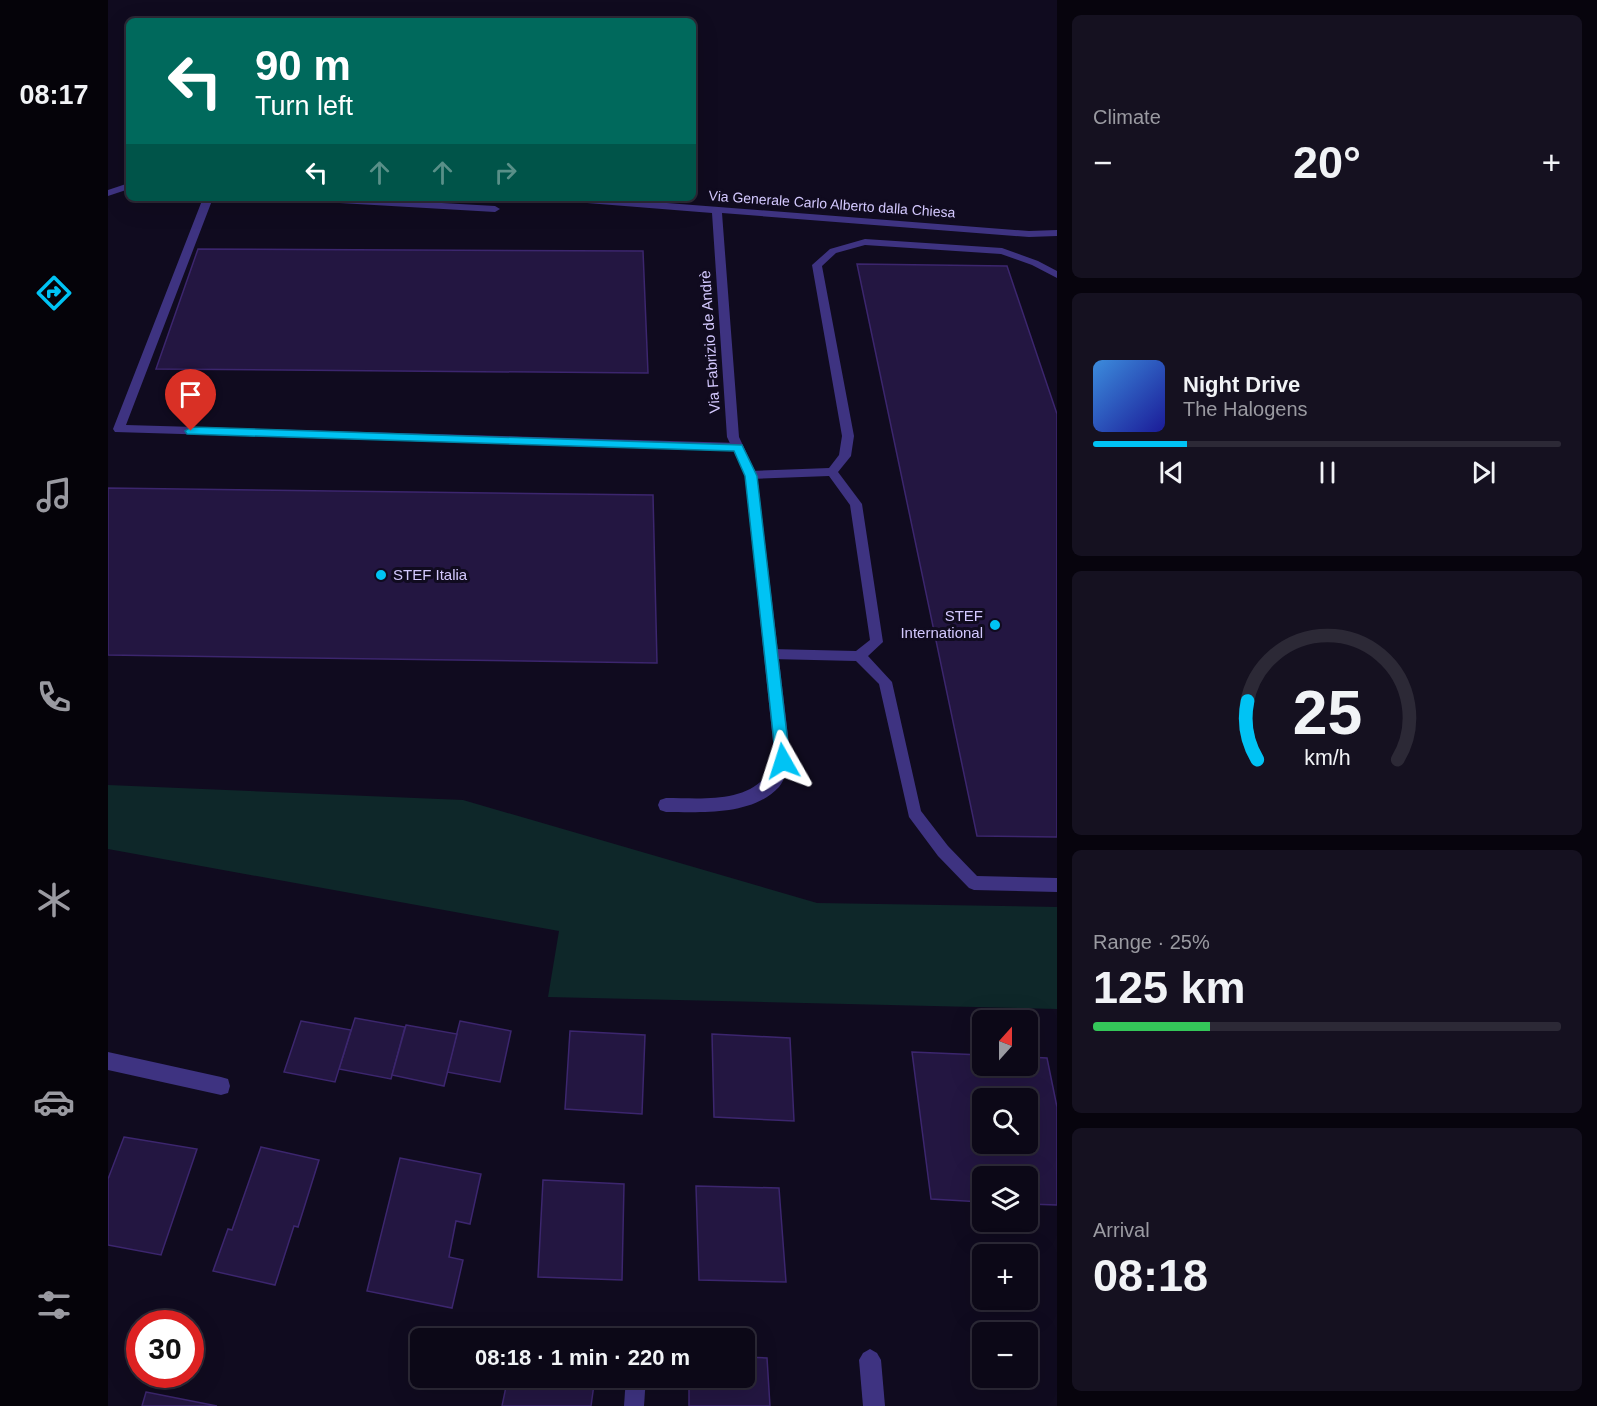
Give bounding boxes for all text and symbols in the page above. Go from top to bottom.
icon: left [156,42,234,120]
text: 90 m [255,42,351,89]
text: 08:17 [19,80,89,110]
text: Turn left [255,91,353,121]
text: Climate [1093,106,1161,128]
text: 20° [1293,137,1361,188]
text: − [1093,144,1112,181]
text: + [1542,144,1561,181]
icon: left [300,156,333,189]
icon: ahead [363,156,396,189]
icon: ahead [426,156,459,189]
icon: right [489,156,522,189]
street label: Via Generale Carlo Alberto dalla Chiesa [708,187,956,221]
street label: Via Fabrizio de Andrè [696,270,723,414]
icon: directions [33,272,75,314]
pin [165,369,216,431]
text: Night Drive [1183,372,1300,397]
icon: arrive [174,378,207,411]
text: The Halogens [1183,398,1308,420]
icon: previous [1155,456,1188,489]
icon: pause [1311,456,1344,489]
icon: next [1467,456,1500,489]
icon: music [33,474,75,516]
place label: STEF Italia [393,566,468,583]
marker: STEF Italia [374,568,388,582]
place label: STEF International [900,607,983,641]
marker: STEF International [988,618,1002,632]
icon: phone [33,676,75,718]
text: 25 [1292,678,1362,747]
position arrow [751,729,815,793]
text: km/h [1304,746,1350,770]
icon: climate [33,879,75,921]
text: Range · 25% [1093,931,1210,953]
text: 125 km [1093,962,1246,1013]
north arrow [972,1010,1038,1076]
map controls [972,1010,1038,1388]
icon: car [33,1081,75,1123]
button: search [972,1088,1038,1154]
button: layers [972,1166,1038,1232]
text: Arrival [1093,1219,1150,1241]
button: + [972,1244,1038,1310]
text: 08:18 [1093,1250,1208,1301]
icon: filters [33,1284,75,1326]
speed limit sign: 30 [126,1310,204,1388]
button: − [972,1322,1038,1388]
text: 08:18 · 1 min · 220 m [475,1345,690,1370]

